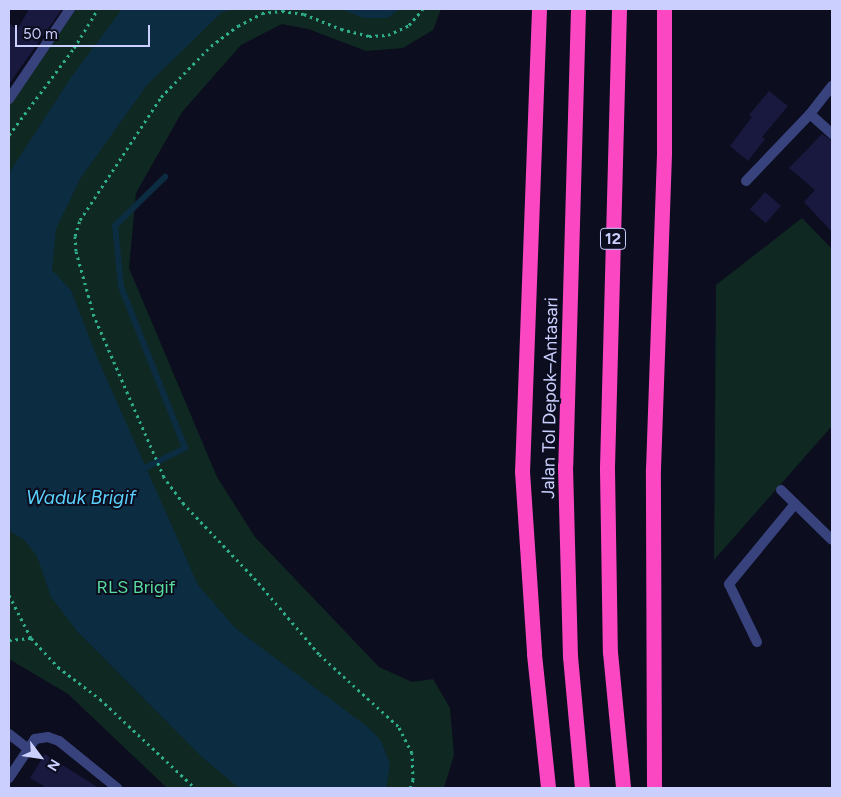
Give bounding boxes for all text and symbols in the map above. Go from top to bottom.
scale bar [18,15,152,47]
text: 50 m [23,25,58,43]
road number: 12 [599,225,627,252]
street label: Jalan Tol Depok–Antasari [537,297,563,499]
water label: Waduk Brigif [26,487,136,509]
park label: RLS Brigif [97,576,175,598]
north arrow [15,732,65,782]
text: N [43,756,63,774]

